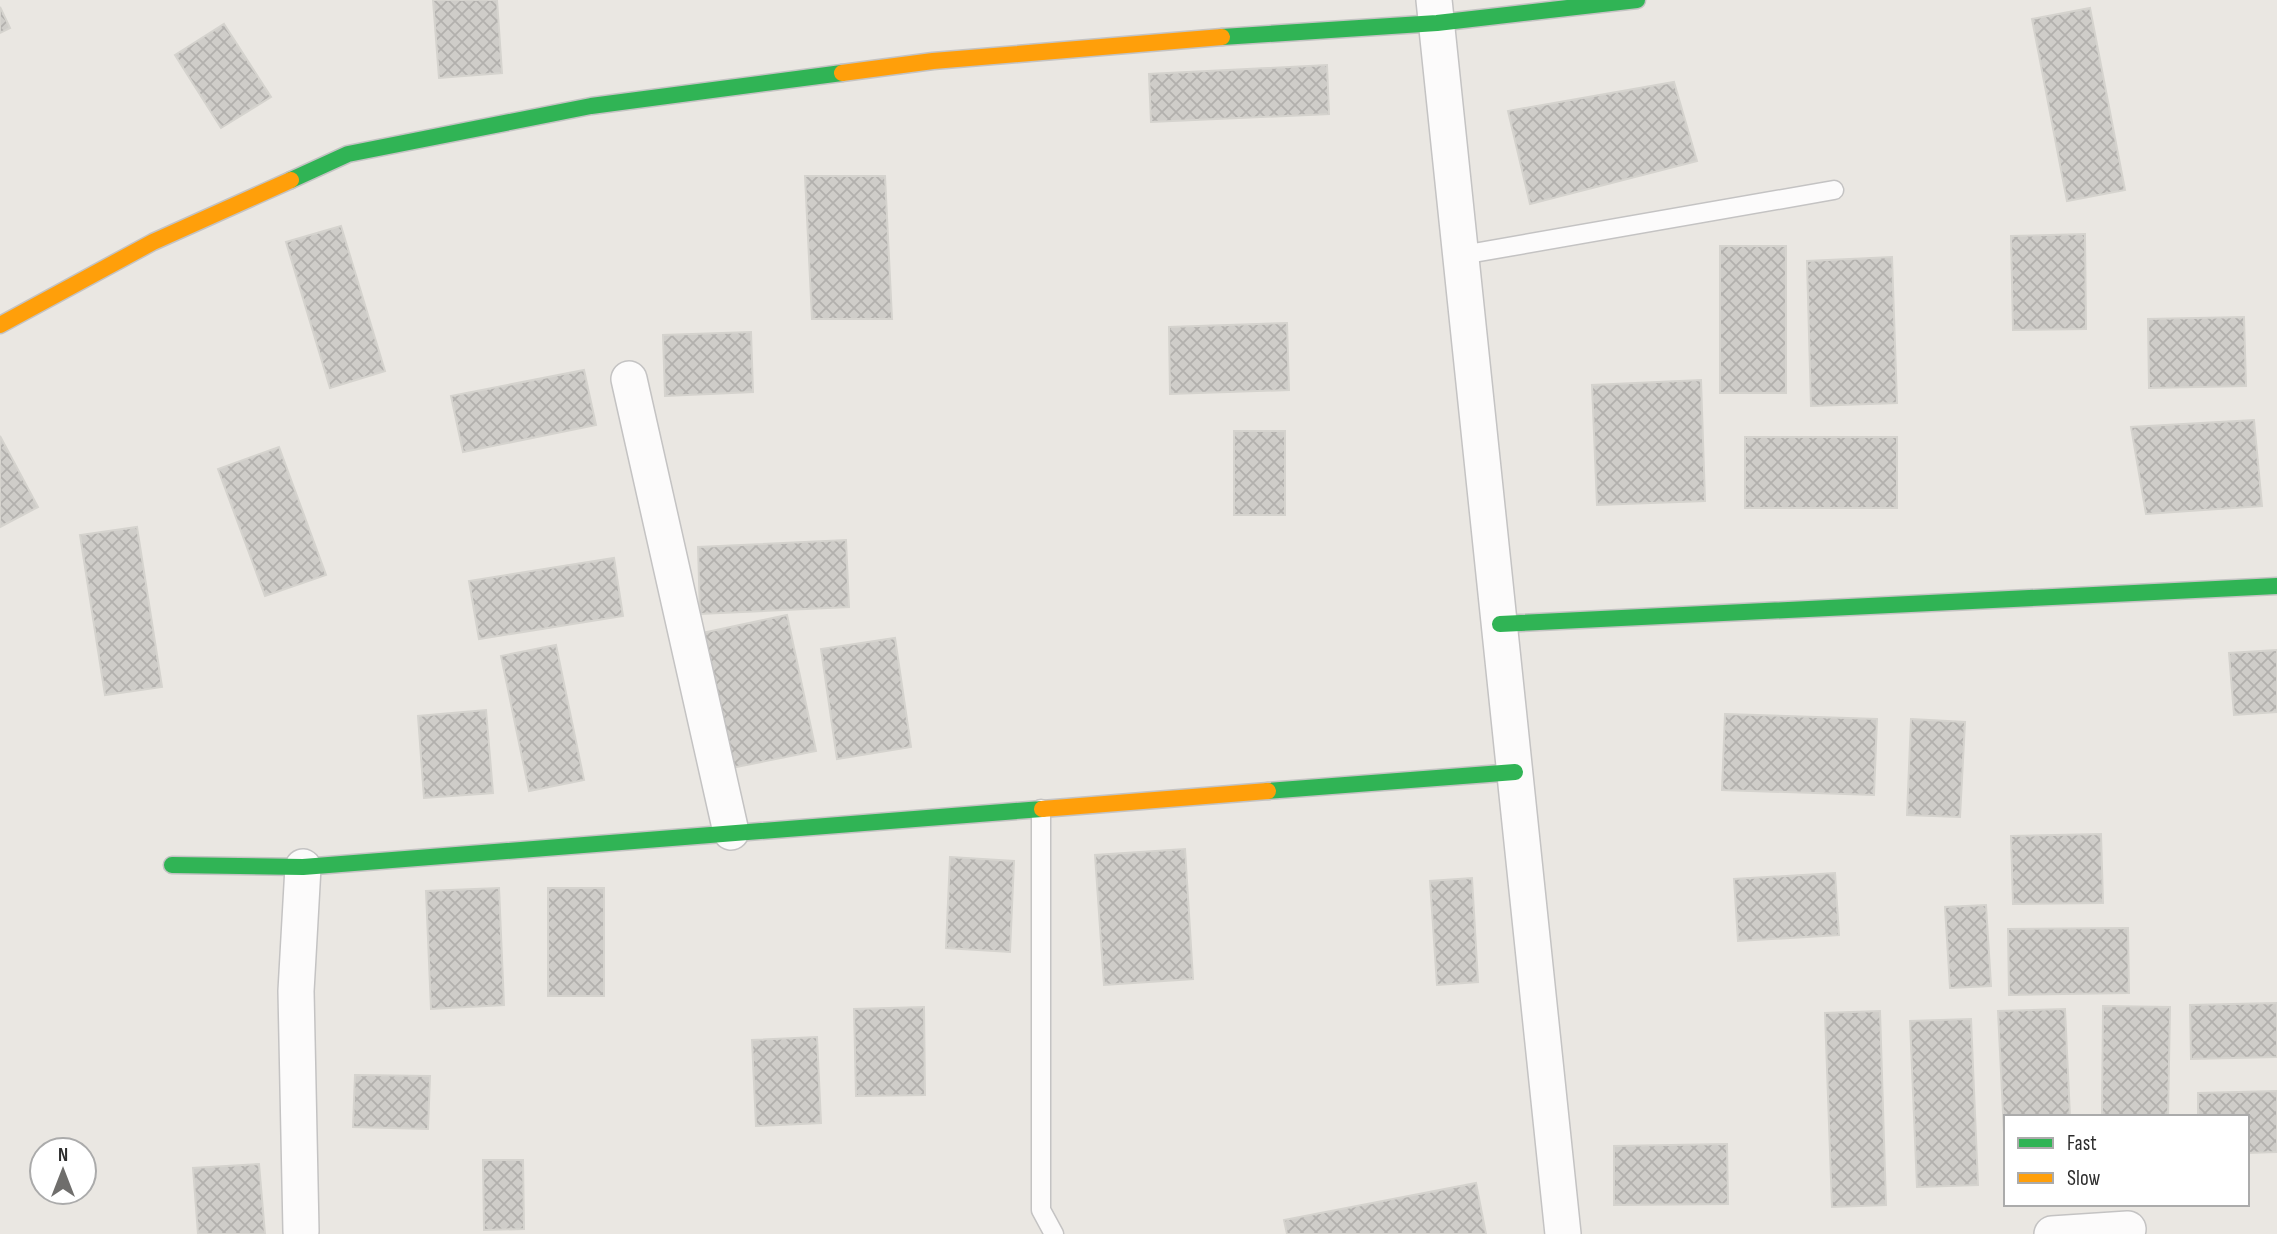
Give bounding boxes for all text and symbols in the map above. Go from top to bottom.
legend [2004,1115,2249,1206]
text: Fast [2067,1131,2097,1156]
north arrow [28,1136,98,1206]
text: N [58,1144,68,1167]
text: Slow [2067,1166,2101,1191]

